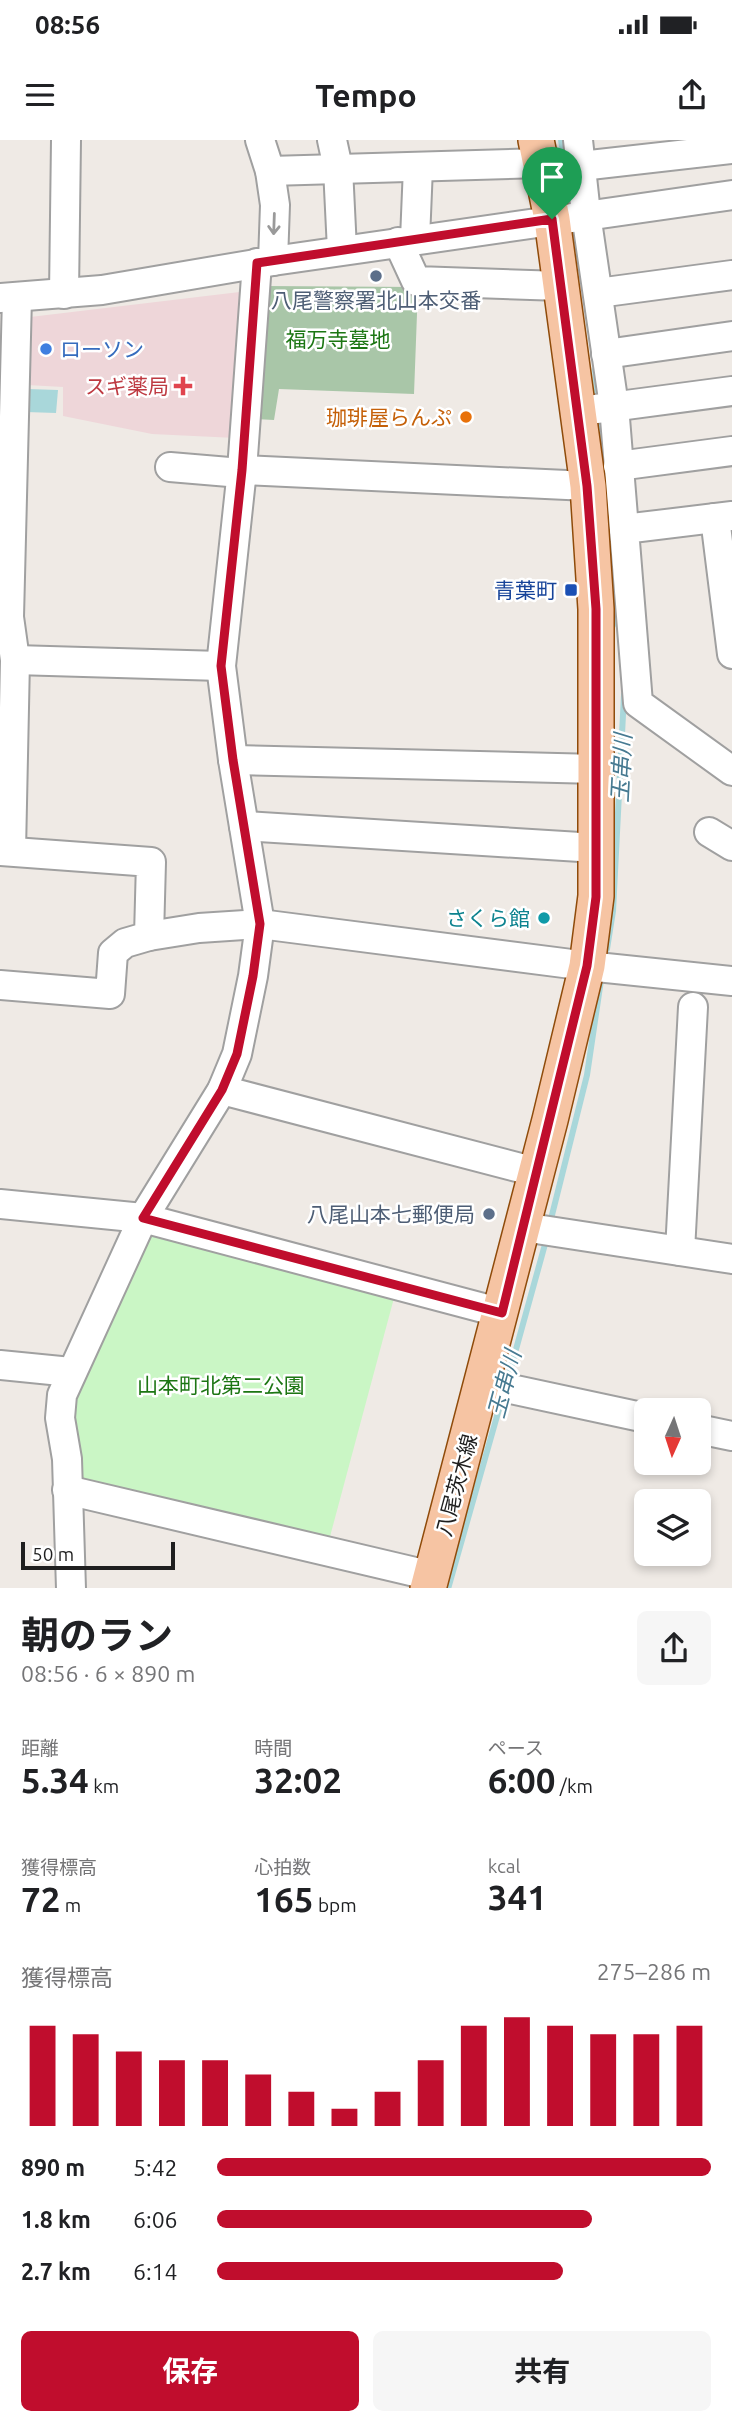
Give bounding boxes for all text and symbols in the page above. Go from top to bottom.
text: 08:56 [35,10,100,39]
icon: menu [21,76,59,114]
icon: share [673,76,711,114]
text: Tempo [315,77,417,113]
pin [522,147,582,219]
icon: arrive [533,158,571,196]
one-way arrow [268,212,281,235]
marker: 八尾警察署北山本交番 [368,268,384,284]
place label: 八尾警察署北山本交番 [271,288,481,312]
park label: 福万寺墓地 [286,327,391,351]
place label: ローソン [60,337,144,361]
marker: ローソン [38,341,54,357]
place label: スギ薬局 [85,374,169,398]
marker: スギ薬局 [175,378,191,394]
place label: 珈琲屋らんぷ [326,405,452,429]
marker: 珈琲屋らんぷ [458,409,474,425]
place label: 青葉町 [494,578,557,602]
marker: 青葉町 [563,582,579,598]
water label: 玉串川 [607,730,635,803]
place label: さくら館 [446,906,530,930]
marker: さくら館 [536,910,552,926]
place label: 八尾山本七郵便局 [307,1202,475,1226]
marker: 八尾山本七郵便局 [481,1206,497,1222]
water label: 玉串川 [483,1345,526,1421]
park label: 山本町北第二公園 [137,1373,305,1397]
north arrow [634,1398,710,1475]
map controls [634,1398,711,1566]
street label: 八尾茨木線 [431,1431,481,1539]
button: layers [634,1489,711,1566]
scale bar [21,1540,175,1571]
text: 50 m [32,1543,74,1565]
button: share [637,1611,711,1685]
text: 朝のラン [21,1614,173,1656]
text: 08:56 · 6 × 890 m [21,1661,195,1686]
text: 距離 [21,1737,59,1759]
text: 時間 [254,1737,292,1759]
text: ペース [488,1737,544,1759]
text: 5.34 [21,1760,89,1800]
text: 32:02 [254,1760,342,1800]
text: 6:00 [488,1760,556,1800]
text: km [89,1775,119,1797]
text: /km [556,1775,593,1797]
text: kcal [488,1855,520,1877]
text: 獲得標高 [21,1856,97,1878]
text: 心拍数 [254,1856,311,1878]
text: 341 [488,1877,547,1917]
text: 72 [21,1879,60,1919]
text: 165 [254,1879,314,1919]
text: m [60,1894,81,1916]
text: bpm [314,1894,357,1916]
text: 275–286 m [597,1959,711,1984]
text: 獲得標高 [21,1965,113,1990]
text: 890 m [21,2155,85,2180]
text: 5:42 [133,2155,178,2180]
text: 1.8 km [21,2207,91,2232]
text: 6:06 [133,2207,178,2232]
text: 2.7 km [21,2259,91,2284]
text: 6:14 [133,2259,178,2284]
button: 保存 [21,2331,359,2411]
button: 共有 [373,2331,711,2411]

